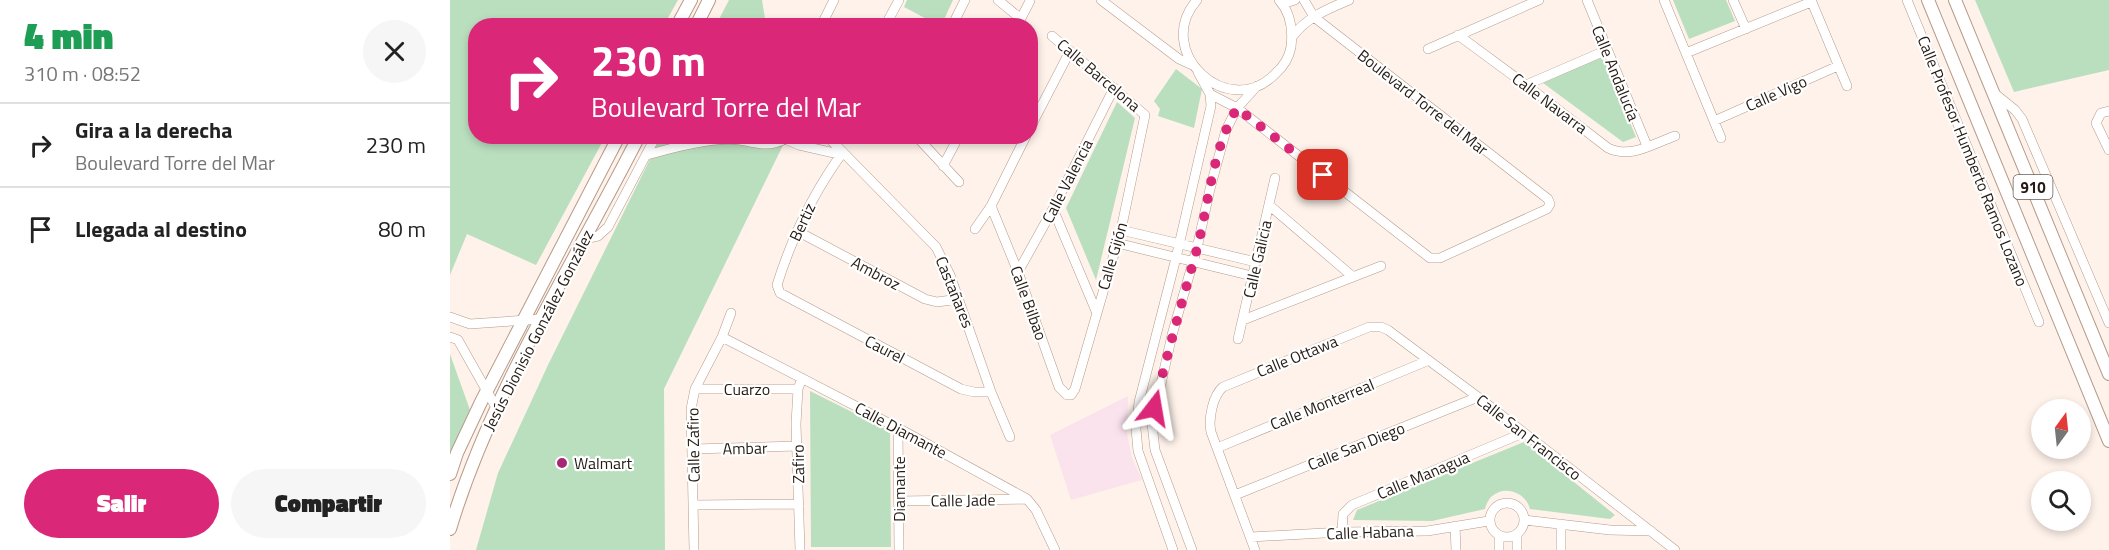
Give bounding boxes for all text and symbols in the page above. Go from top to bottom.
text: 4 min [24,8,113,63]
button: close [363,20,426,83]
street label: Calle Andalucía [1586,22,1646,124]
text: 230 m [591,28,706,92]
street label: Calle Profesor Humberto Ramos Lozano [1912,32,2034,290]
street label: Calle Barcelona [1052,33,1146,117]
icon: right [492,42,570,120]
street label: Boulevard Torre del Mar [1353,43,1494,161]
text: 310 m · 08:52 [24,58,141,89]
street label: Calle Navarra [1507,67,1593,139]
street label: Calle Vigo [1741,69,1811,117]
text: Boulevard Torre del Mar [591,86,861,127]
text: Gira a la derecha [75,113,232,147]
text: 230 m [366,128,426,162]
icon: right [24,129,57,162]
street label: Calle Valencia [1036,135,1098,227]
text: Boulevard Torre del Mar [75,147,275,178]
pin [1297,149,1348,200]
icon: arrive [1306,158,1339,191]
road number: 910 [2014,175,2052,199]
street label: Bertiz [783,199,821,245]
text: Llegada al destino [75,212,247,246]
text: 80 m [378,212,426,246]
icon: arrive [24,213,57,246]
street label: Calle Galicia [1236,218,1278,300]
street label: Calle Gijón [1091,219,1133,293]
street label: Jesús Dionisio González González [477,225,599,435]
street label: Ambroz [847,250,905,296]
street label: Castañares [930,253,980,331]
street label: Calle Bilbao [1004,262,1054,344]
street label: Caurel [861,329,909,369]
street label: Calle Ottawa [1253,329,1341,383]
street label: Calle Monterreal [1266,372,1378,436]
position arrow [1122,376,1186,440]
street label: Cuarzo [724,377,770,401]
street label: Calle San Francisco [1471,388,1587,486]
street label: Calle Diamante [851,396,951,464]
north arrow [2031,399,2091,459]
map controls [2031,399,2091,531]
street label: Calle Zafiro [680,407,706,483]
street label: Calle San Diego [1304,416,1408,476]
street label: Ambar [722,436,768,460]
street label: Zafiro [786,444,810,484]
street label: Calle Managua [1373,445,1473,505]
place label: Walmart [574,451,633,475]
marker: Walmart [555,456,569,470]
street label: Diamante [887,456,911,522]
button: Salir [24,469,219,538]
button: Compartir [231,469,426,538]
button: search [2031,471,2091,531]
street label: Calle Jade [930,487,996,513]
street label: Calle Habana [1326,518,1414,546]

